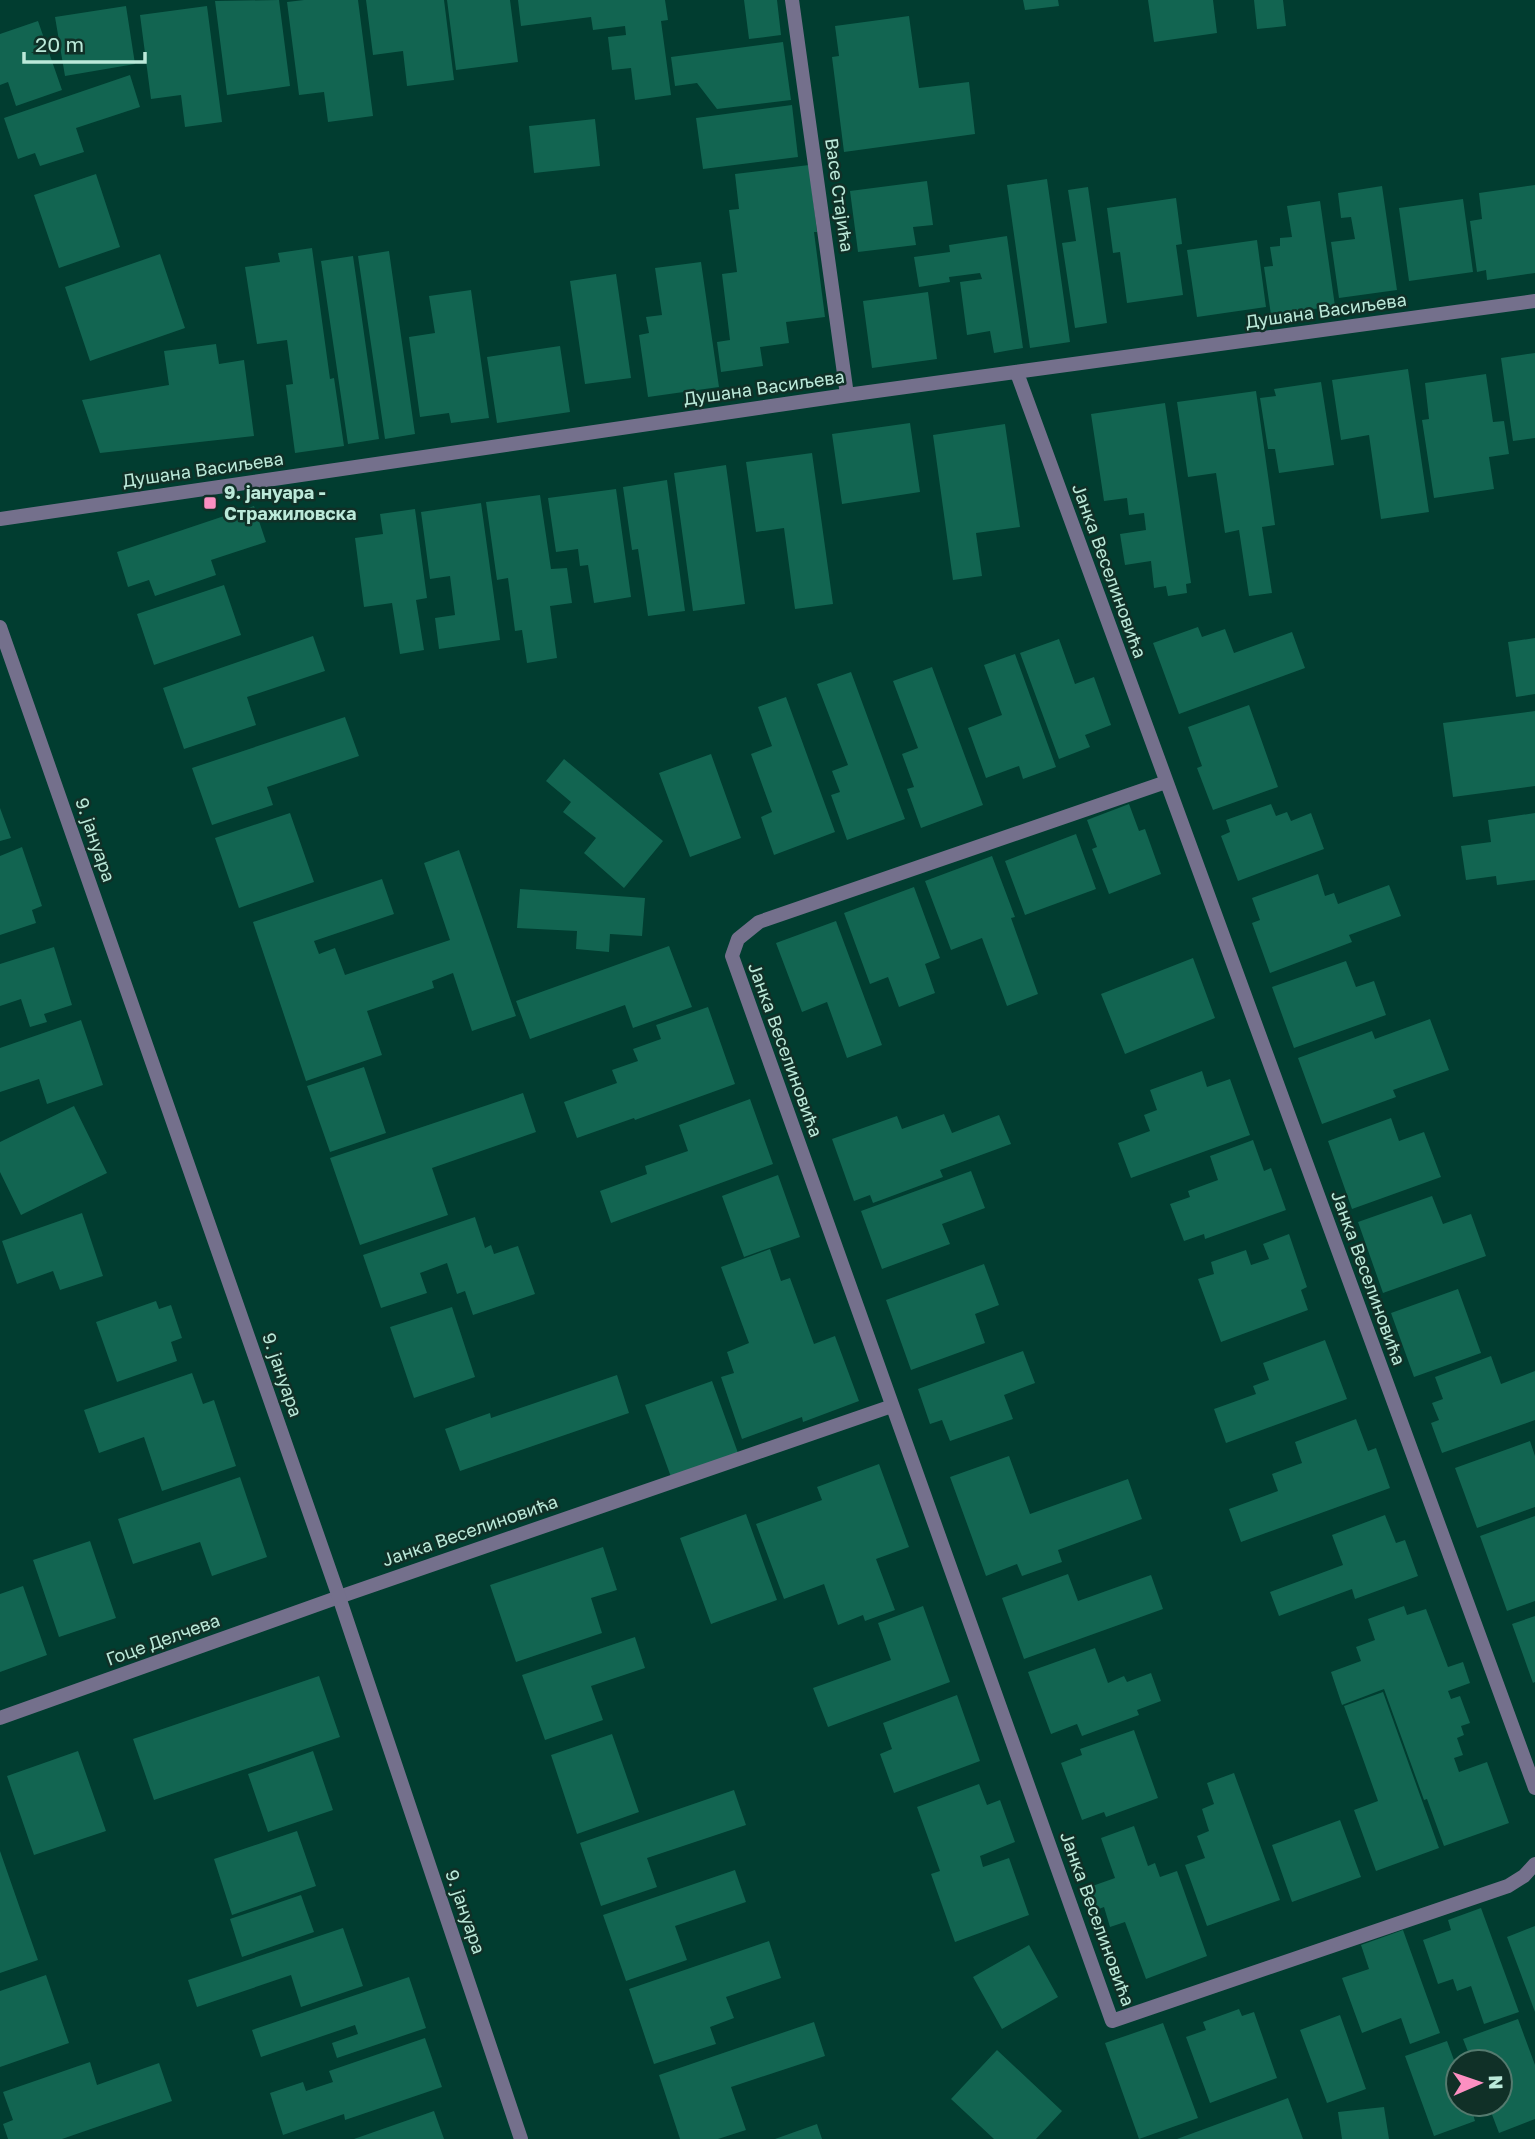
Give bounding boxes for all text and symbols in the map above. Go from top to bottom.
scale bar [24,21,145,65]
text: 20 m [35,31,84,57]
street label: Васе Стајића [821,136,859,253]
street label: Душана Васиљева [1244,288,1408,332]
street label: Душана Васиљева [682,365,846,409]
street label: Душана Васиљева [121,447,285,491]
street label: Јанка Веселиновића [1068,480,1152,661]
place label: 9. јануара - Стражиловска [224,481,356,524]
marker: 9. јануара - Стражиловска [202,495,218,511]
street label: 9. јануара [71,795,121,885]
street label: Јанка Веселиновића [744,959,828,1140]
street label: Јанка Веселиновића [1327,1187,1411,1368]
street label: 9. јануара [258,1330,308,1420]
street label: Јанка Веселиновића [379,1490,560,1570]
street label: Гоце Делчева [103,1608,223,1670]
street label: Јанка Веселиновића [1056,1828,1140,2009]
street label: 9. јануара [441,1867,491,1957]
north arrow [1444,2048,1514,2118]
text: N [1485,2075,1508,2090]

